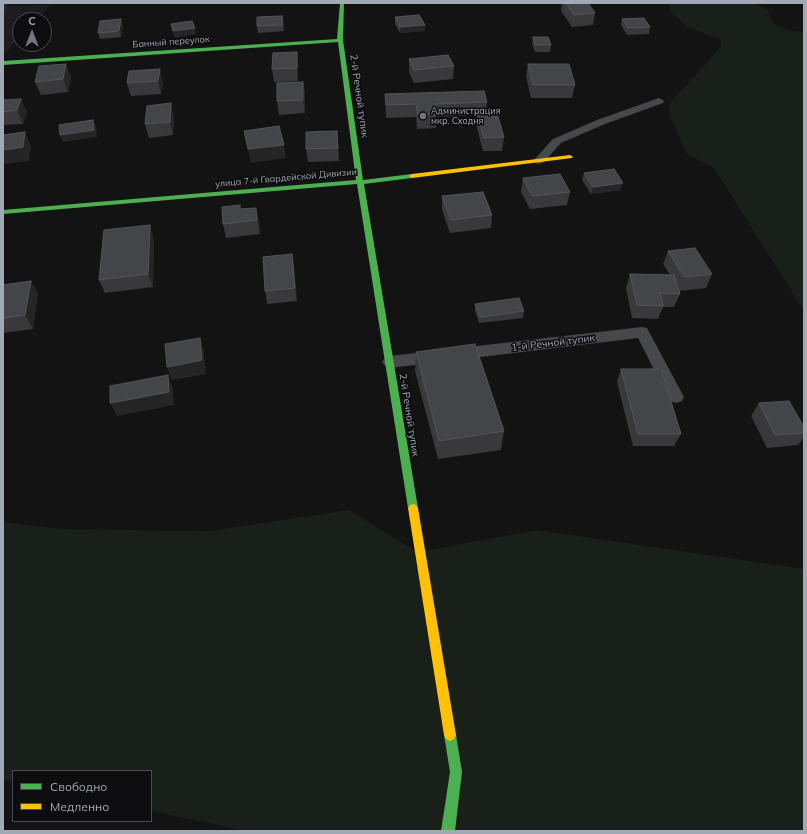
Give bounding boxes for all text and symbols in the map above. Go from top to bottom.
north arrow [12,12,52,52]
text: С [28,14,36,28]
street label: Банный переулок [132,34,210,50]
street label: 2-й Речной тупик [347,54,371,138]
place label: Администрация мкр. Сходня [431,106,501,127]
marker: Администрация мкр. Сходня [418,111,428,121]
street label: улица 7-й Гвардейской Дивизии [215,166,357,190]
street label: 1-й Речной тупик [511,332,595,354]
street label: 2-й Речной тупик [397,373,421,457]
legend [12,770,152,822]
text: Свободно [50,779,107,794]
text: Медленно [50,799,109,814]

